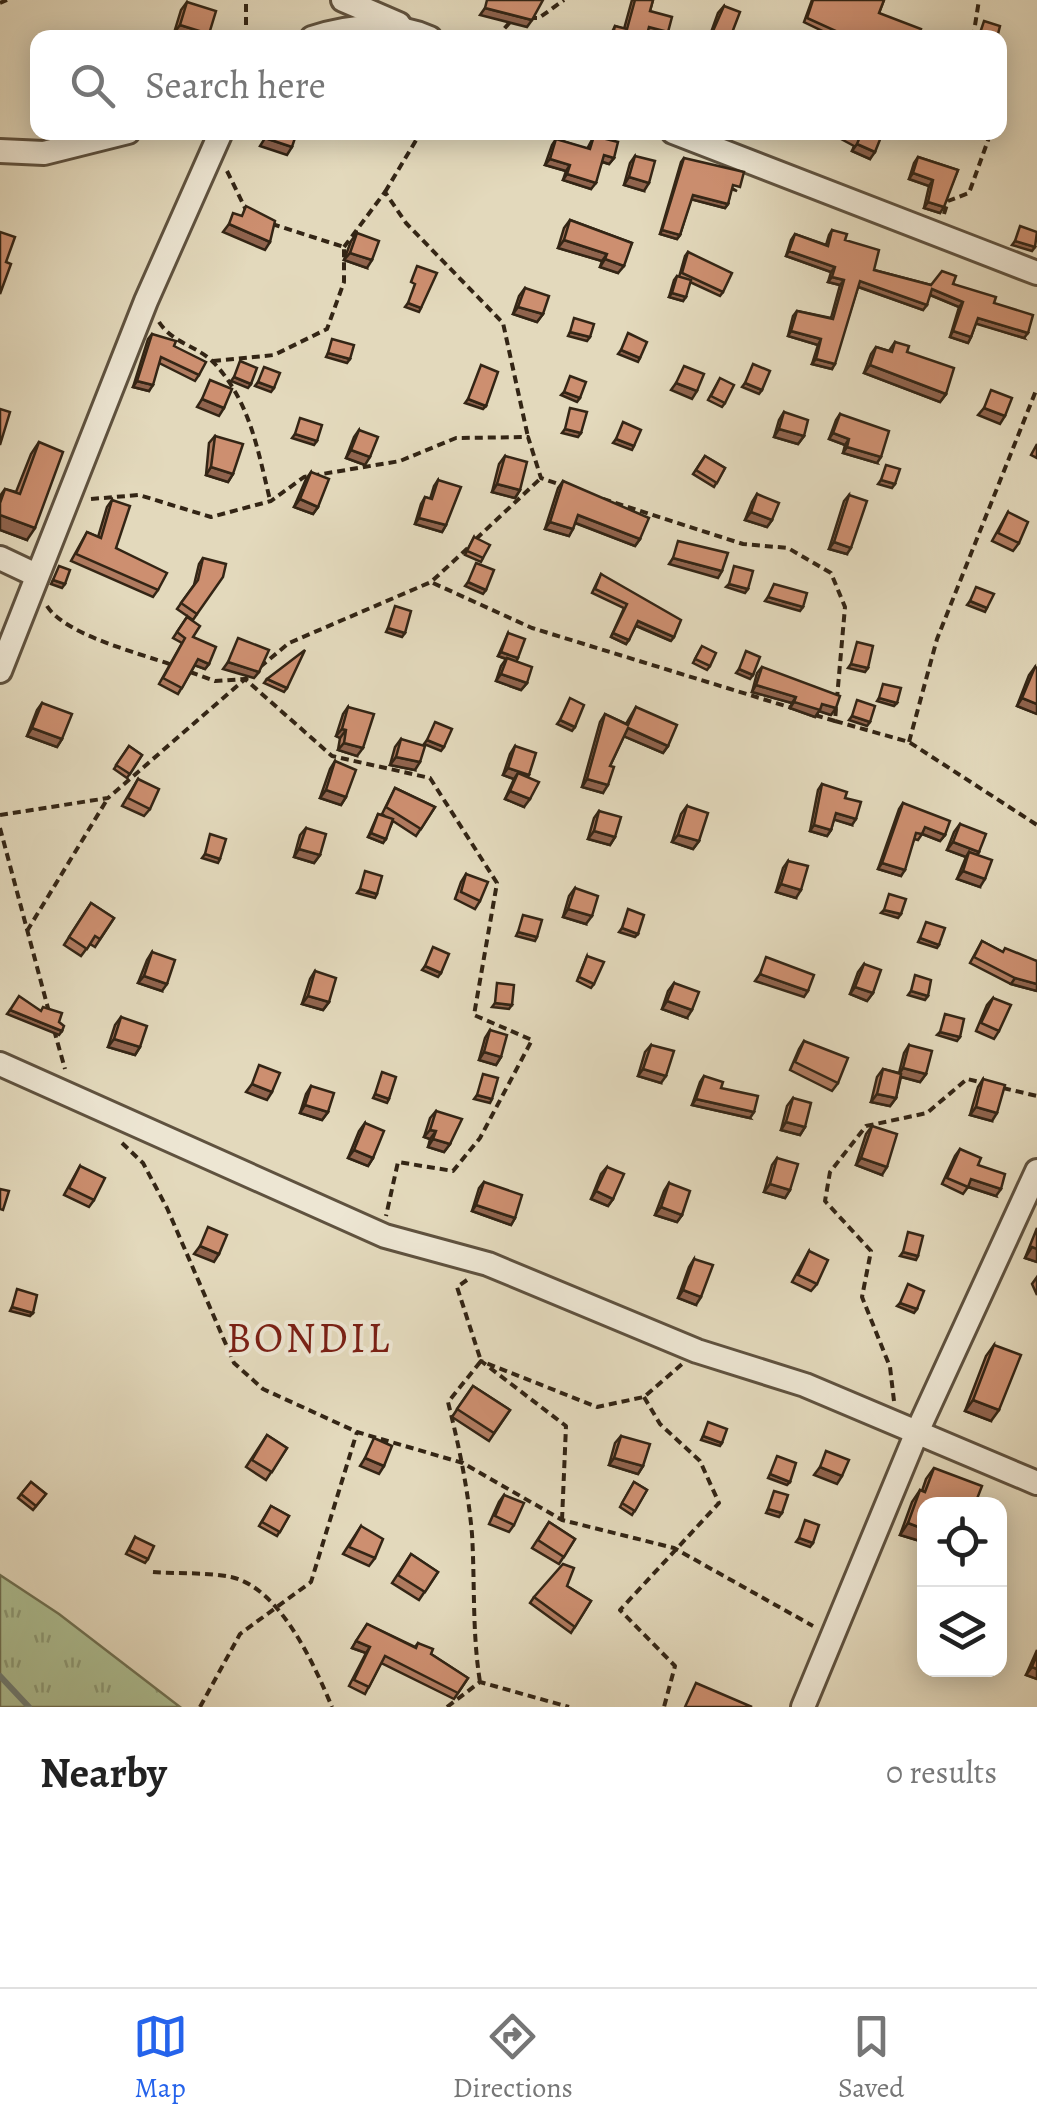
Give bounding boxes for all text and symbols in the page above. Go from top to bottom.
search box [30,30,1007,140]
icon: search [65,58,120,113]
text: Search here [145,59,326,111]
district label: BONDIL [226,1309,392,1366]
map controls [917,1497,1007,1677]
button: locate [917,1497,1007,1587]
button: layers [917,1587,1007,1677]
text: Nearby [40,1744,167,1801]
text: 0 results [886,1750,997,1794]
tab: Map [133,2009,188,2107]
tab: Directions [453,2009,573,2107]
tab: Saved [838,2009,904,2107]

